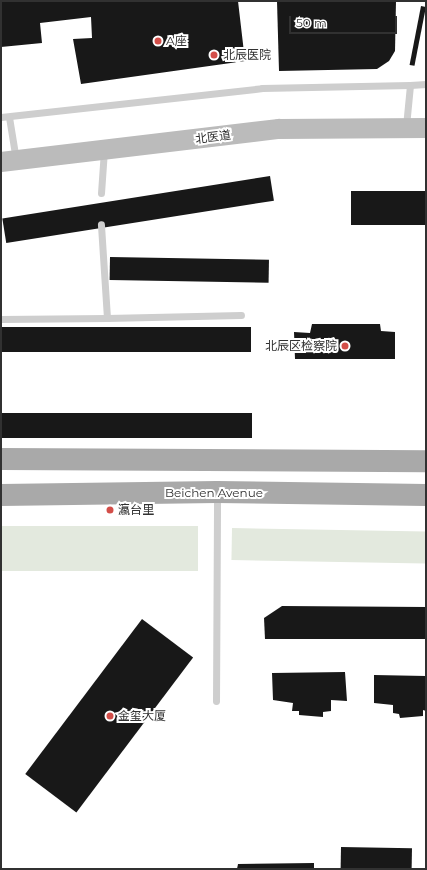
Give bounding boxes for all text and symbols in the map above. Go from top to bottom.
scale bar [291,8,399,34]
text: 50 m [296,15,327,30]
place label: A座 [166,34,187,48]
marker: A座 [153,36,163,46]
place label: 北辰医院 [223,48,271,62]
marker: 北辰医院 [208,49,220,61]
street label: 北医道 [194,128,232,146]
place label: 北辰区检察院 [265,339,337,353]
marker: 北辰区检察院 [340,341,350,351]
street label: Beichen Avenue [165,486,263,500]
place label: 瀛台里 [118,503,154,517]
marker: 瀛台里 [105,505,115,515]
place label: 金玺大厦 [118,709,166,723]
marker: 金玺大厦 [105,711,115,721]

